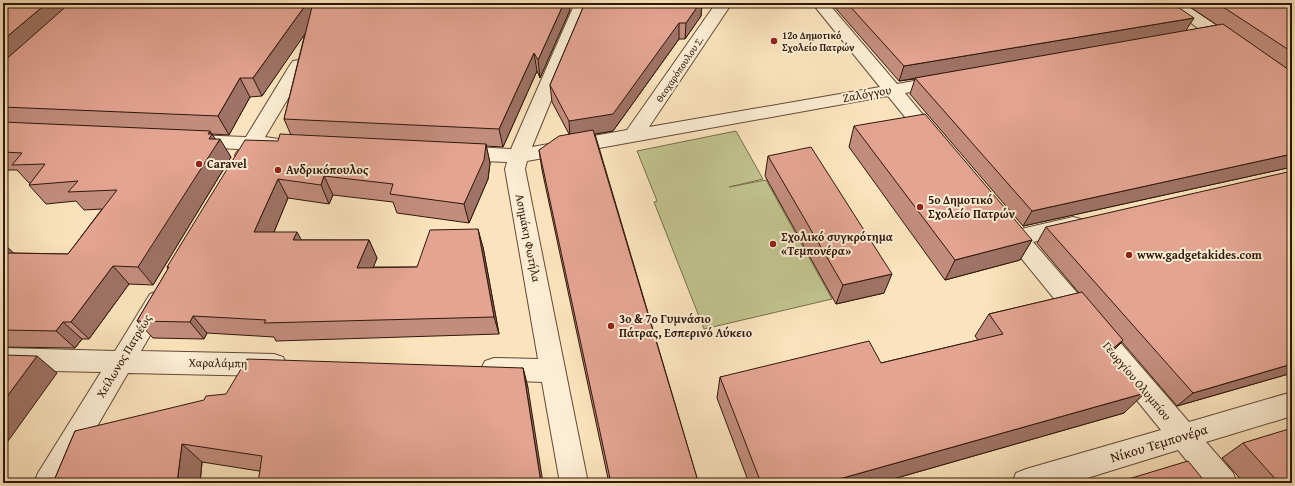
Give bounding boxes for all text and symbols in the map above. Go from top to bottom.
place label: 12ο Δημοτικό Σχολείο Πατρών [782,28,855,55]
street label: Θεοχαρόπουλου Σ. [652,33,707,105]
marker: 12ο Δημοτικό Σχολείο Πατρών [769,36,779,46]
street label: Ζαλόγγου [841,81,893,106]
place label: Caravel [207,155,247,172]
marker: Caravel [194,159,204,169]
place label: Ανδρικόπουλος [286,161,369,178]
marker: Ανδρικόπουλος [273,165,283,175]
place label: 5ο Δημοτικό Σχολείο Πατρών [928,191,1016,222]
street label: Ασημάκη Φωτήλα [512,192,545,284]
marker: 5ο Δημοτικό Σχολείο Πατρών [915,202,925,212]
place label: Σχολικό συγκρότημα «Τεμπονέρα» [781,228,893,259]
marker: Σχολικό συγκρότημα «Τεμπονέρα» [768,239,778,249]
place label: www.gadgetakides.com [1137,246,1263,263]
marker: www.gadgetakides.com [1124,250,1134,260]
place label: 3ο & 7ο Γυμνάσιο Πάτρας, Εσπερινό Λύκειο [619,310,752,341]
street label: Χείλωνος Πατρέως [92,311,155,401]
marker: 3ο & 7ο Γυμνάσιο Πάτρας, Εσπερινό Λύκειο [606,321,616,331]
street label: Γεωργίου Ολυμπίου [1099,338,1175,424]
street label: Χαραλάμπη [188,353,248,372]
street label: Νίκου Τεμπονέρα [1108,419,1211,467]

